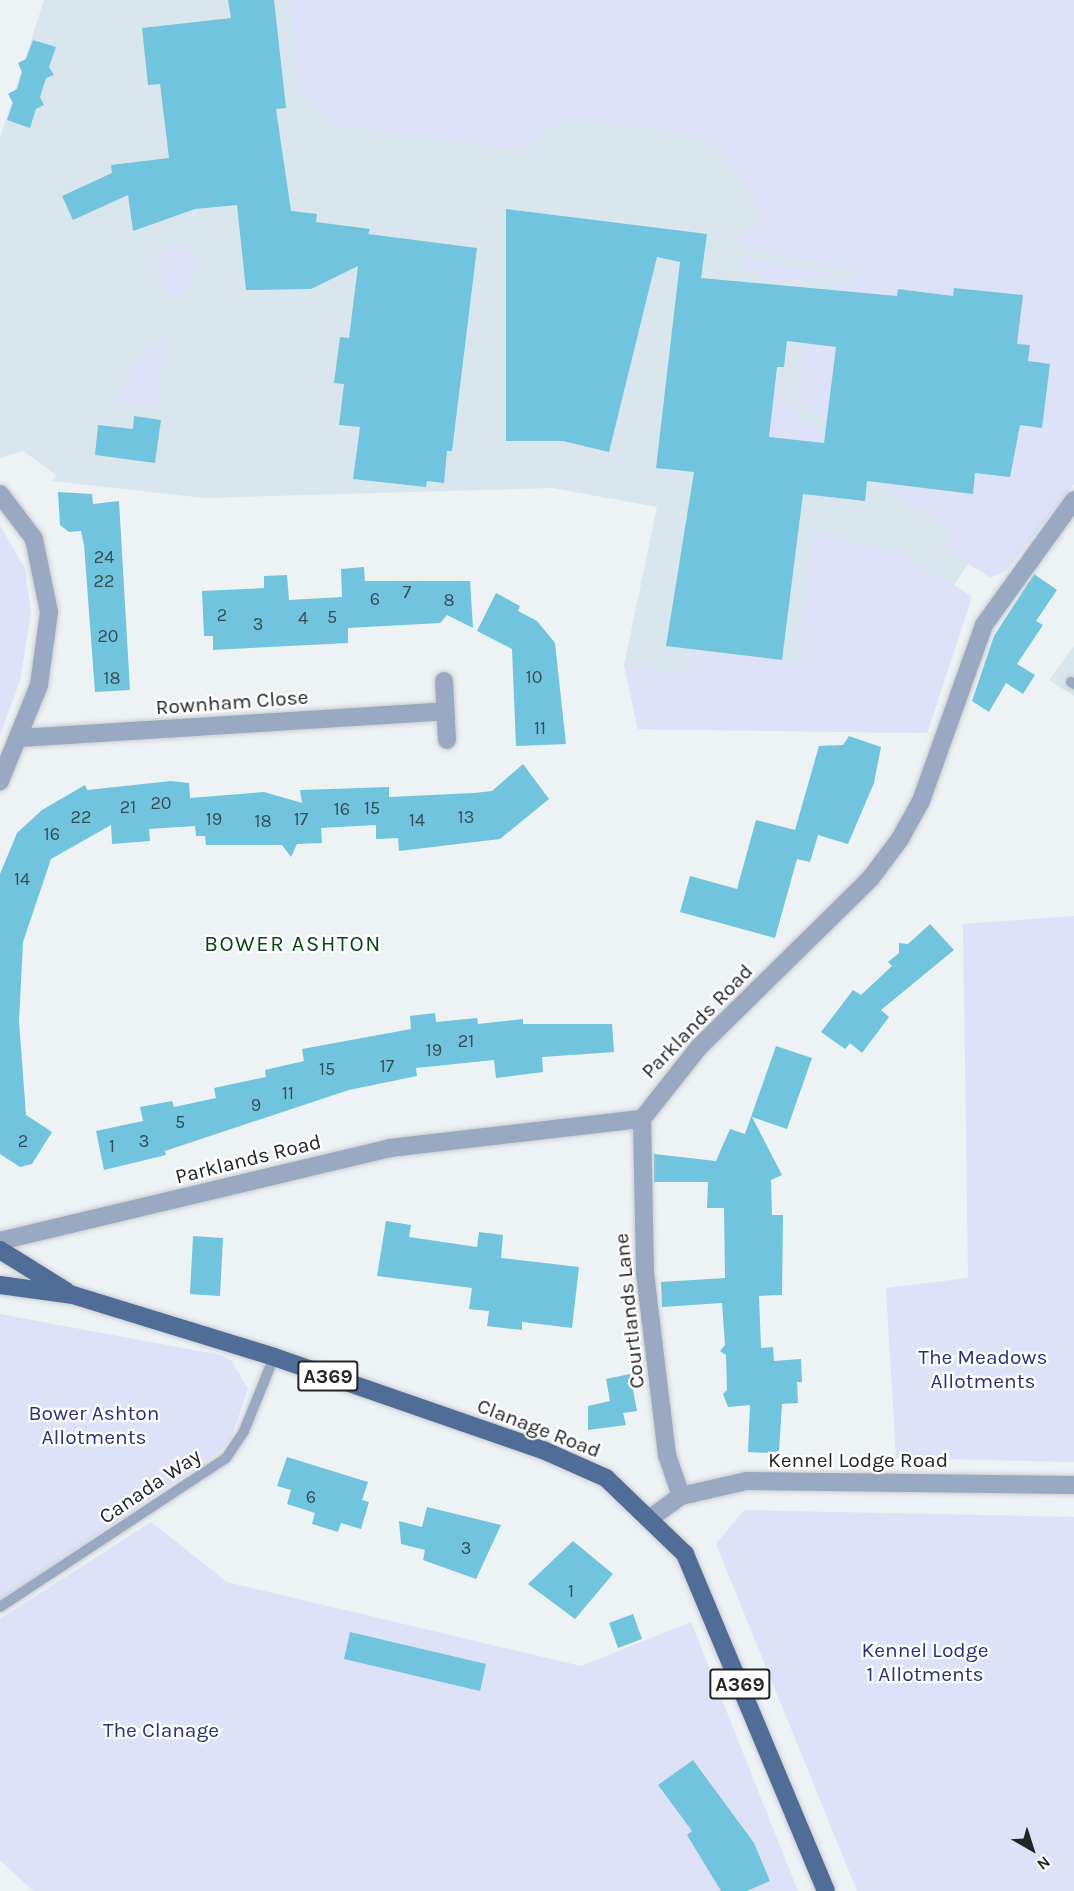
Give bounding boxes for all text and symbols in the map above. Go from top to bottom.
house number: 24 [94,546,114,568]
house number: 22 [94,570,114,592]
house number: 7 [403,581,411,603]
house number: 6 [370,588,380,610]
house number: 8 [443,589,455,611]
house number: 2 [217,604,227,626]
house number: 5 [327,606,337,628]
house number: 4 [298,607,308,629]
house number: 3 [253,613,263,635]
house number: 20 [97,625,119,647]
house number: 10 [526,666,542,688]
house number: 18 [103,667,121,689]
street label: Rownham Close [155,684,309,720]
house number: 11 [534,717,546,739]
house number: 20 [150,792,172,814]
house number: 21 [120,796,136,818]
house number: 15 [364,797,380,819]
house number: 16 [334,798,350,820]
house number: 22 [71,806,91,828]
house number: 13 [458,806,474,828]
house number: 19 [206,808,222,830]
house number: 17 [294,808,308,830]
house number: 14 [409,809,425,831]
house number: 18 [254,810,272,832]
house number: 16 [44,823,60,845]
house number: 14 [14,868,30,890]
district label: BOWER ASHTON [204,932,382,958]
street label: Parklands Road [636,958,758,1084]
house number: 21 [458,1030,474,1052]
house number: 19 [426,1039,442,1061]
house number: 17 [380,1055,394,1077]
house number: 15 [319,1058,335,1080]
house number: 11 [282,1082,294,1104]
house number: 9 [251,1094,261,1116]
house number: 5 [175,1111,185,1133]
street label: Parklands Road [172,1129,324,1189]
house number: 2 [18,1130,28,1152]
house number: 3 [139,1130,149,1152]
house number: 1 [109,1135,115,1157]
street label: Courtlands Lane [608,1232,650,1390]
park label: The Meadows Allotments [918,1344,1048,1394]
road number: A369 [296,1359,360,1393]
street label: Clanage Road [474,1393,604,1463]
park label: Bower Ashton Allotments [29,1400,159,1450]
street label: Canada Way [94,1443,206,1529]
street label: Kennel Lodge Road [768,1447,948,1473]
house number: 6 [306,1486,316,1508]
house number: 3 [461,1537,471,1559]
house number: 1 [568,1580,574,1602]
park label: Kennel Lodge 1 Allotments [862,1637,988,1687]
road number: A369 [708,1667,771,1701]
park label: The Clanage [103,1717,219,1743]
north arrow [1002,1819,1062,1879]
text: N [1033,1852,1054,1874]

